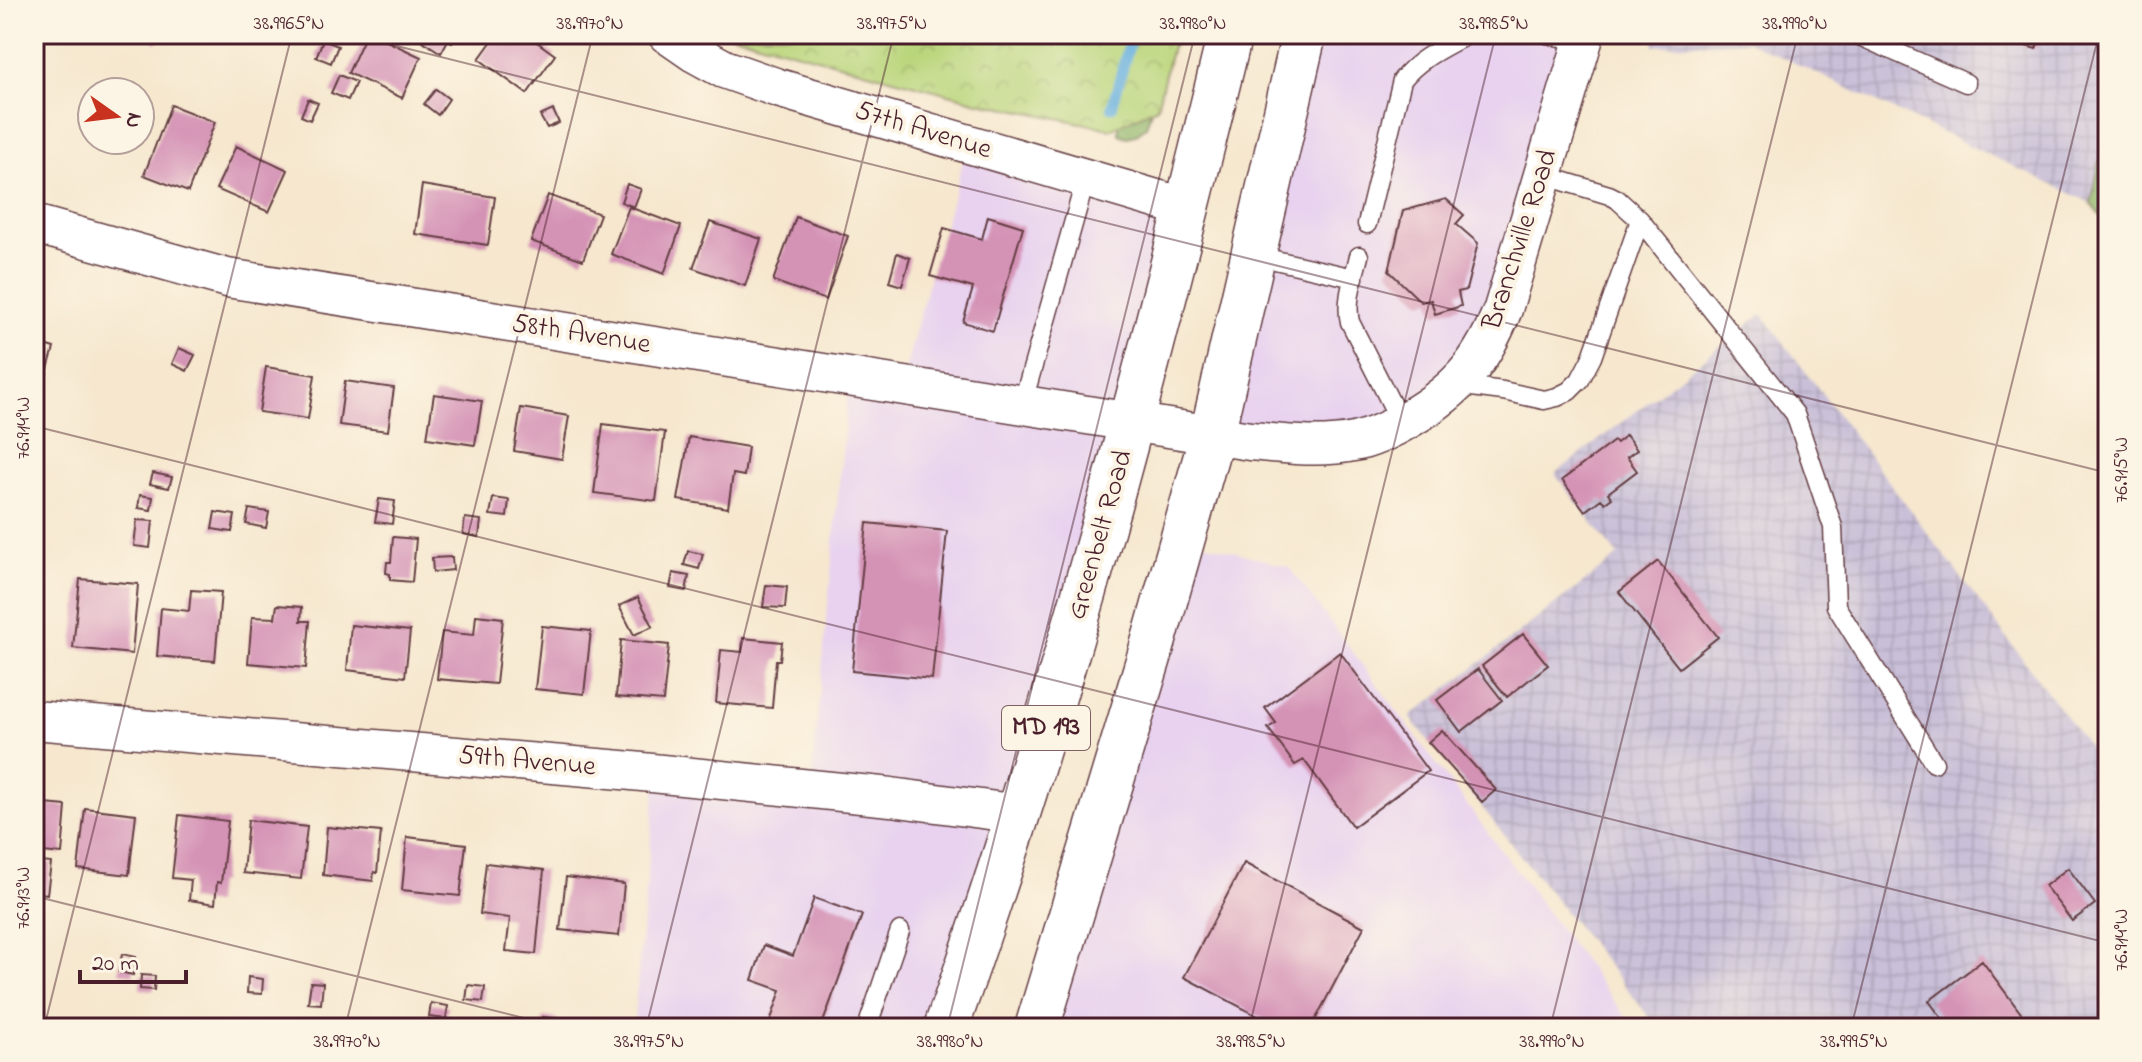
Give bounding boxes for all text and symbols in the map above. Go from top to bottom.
text: 38.9965°N [254,10,324,39]
text: 38.9970°N [556,10,624,39]
text: 38.9975°N [857,10,927,39]
text: 38.9980°N [1160,10,1226,39]
text: 38.9985°N [1459,10,1529,39]
text: 38.9990°N [1762,10,1828,39]
north arrow [76,76,156,156]
street label: 57th Avenue [850,91,997,171]
text: N [115,109,150,131]
street label: Branchville Road [1472,144,1570,337]
street label: 58th Avenue [509,304,654,366]
text: 76.914°W [10,397,39,459]
text: 76.915°W [2108,437,2137,503]
street label: Greenbelt Road [1057,445,1145,625]
road number: MD 193 [1002,706,1090,750]
street label: 59th Avenue [457,736,598,788]
text: 76.913°W [10,867,39,929]
text: 76.914°W [2108,909,2137,971]
scale bar [80,934,186,984]
text: 20 m [92,947,139,982]
text: 38.9970°N [313,1028,381,1057]
text: 38.9975°N [614,1028,684,1057]
text: 38.9980°N [917,1028,983,1057]
text: 38.9985°N [1216,1028,1286,1057]
text: 38.9990°N [1519,1028,1585,1057]
text: 38.9995°N [1820,1028,1888,1057]

